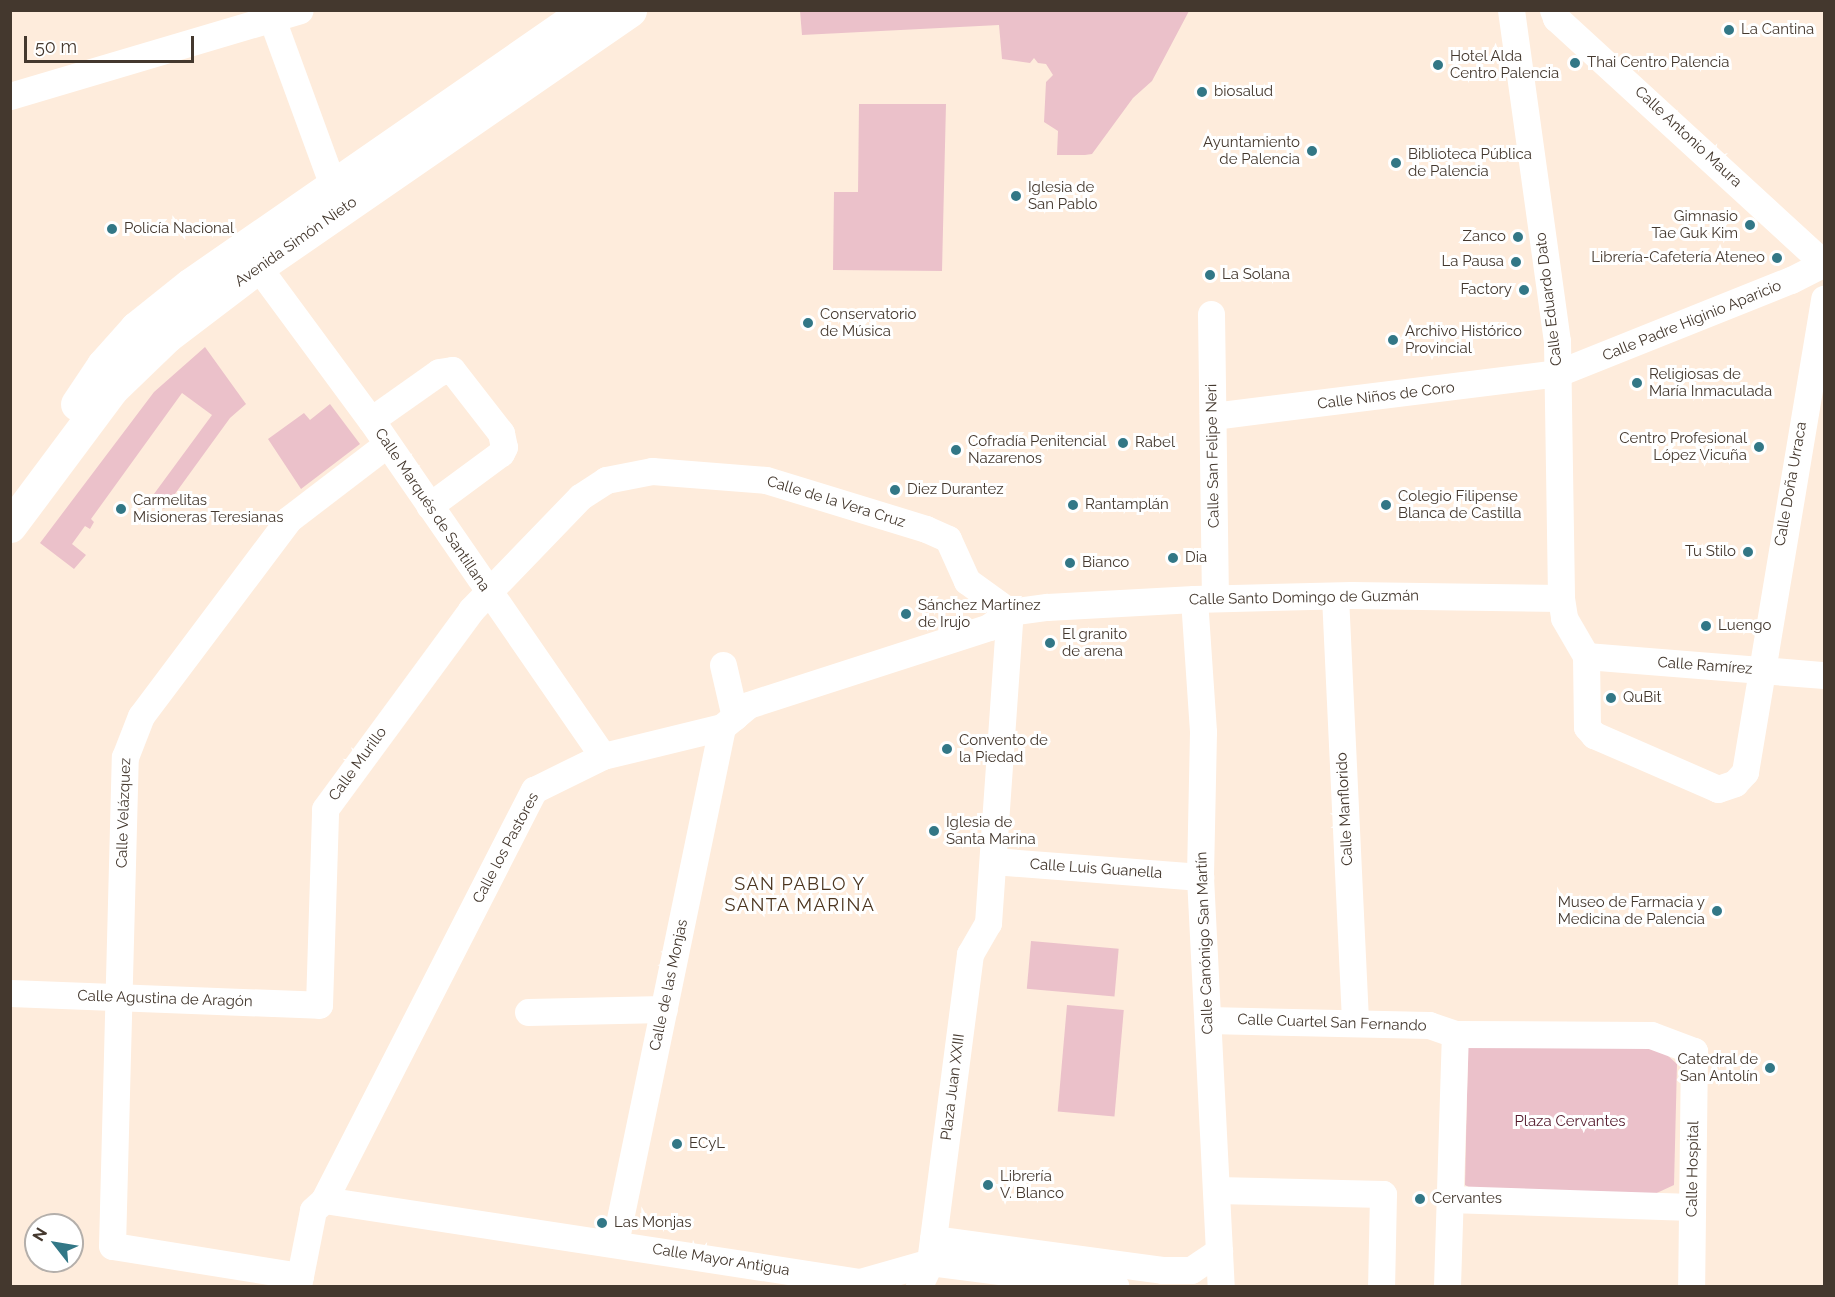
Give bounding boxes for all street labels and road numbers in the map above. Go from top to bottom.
street label: Calle Antonio Maura [1631,83,1745,191]
street label: Avenida Simón Nieto [232,193,360,291]
street label: Calle Eduardo Dato [1532,231,1566,367]
street label: Calle Padre Higinio Aparicio [1600,277,1784,365]
street label: Calle Niños de Coro [1316,379,1456,413]
street label: Calle San Felipe Neri [1203,384,1223,528]
street label: Calle Doña Urraca [1771,420,1811,548]
street label: Calle Marqués de Santillana [371,425,493,595]
street label: Calle de la Vera Cruz [764,472,908,532]
street label: Calle Santo Domingo de Guzmán [1189,587,1419,609]
street label: Calle Ramírez [1657,654,1753,678]
street label: Calle Murillo [325,724,391,804]
street label: Calle Manflorido [1333,752,1357,866]
street label: Calle Velázquez [113,757,135,869]
street label: Calle los Pastores [469,790,543,906]
street label: Calle Canónigo San Martín [1193,851,1217,1035]
street label: Calle Luis Guanella [1029,855,1163,883]
street label: Calle de las Monjas [646,918,692,1052]
street label: Calle Agustina de Aragón [77,987,253,1011]
street label: Calle Cuartel San Fernando [1237,1011,1427,1035]
street label: Plaza Juan XXIII [937,1032,969,1142]
street label: Calle Hospital [1683,1121,1703,1217]
street label: Calle Mayor Antigua [651,1240,791,1280]

